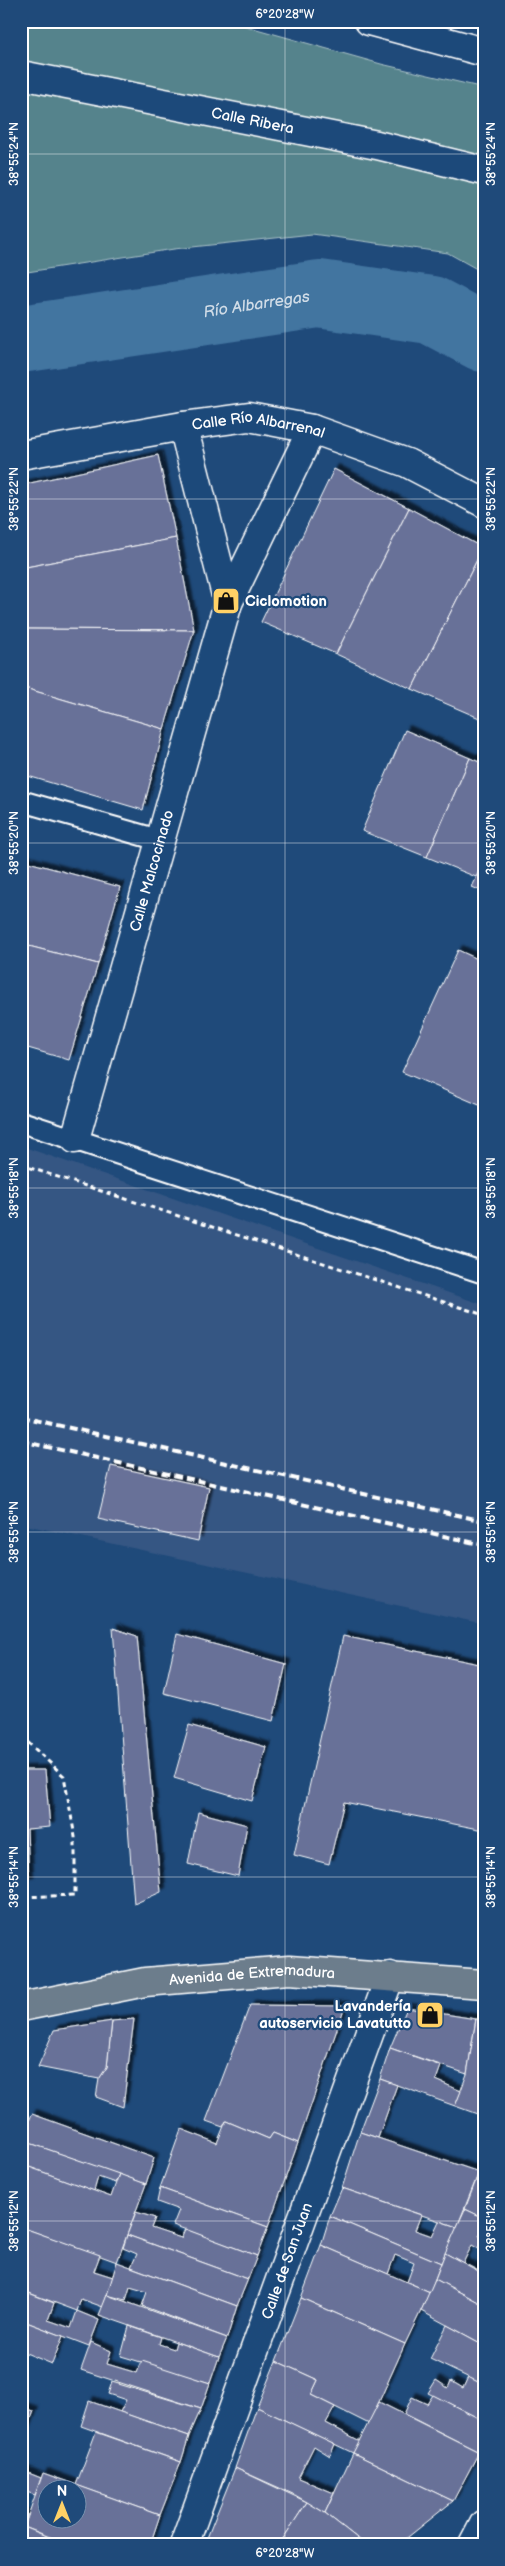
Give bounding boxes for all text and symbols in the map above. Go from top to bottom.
text: 6°20'28"W [256,7,315,22]
street label: Calle Ribera [209,104,295,138]
text: 38°55'24"N [7,122,22,186]
text: 38°55'24"N [484,122,499,186]
water label: Río Albarregas [202,288,311,322]
street label: Calle Río Albarrenal [191,408,327,443]
text: 38°55'22"N [7,467,22,531]
text: 38°55'22"N [484,467,499,531]
shop icon: Ciclomotion [211,586,241,616]
place label: Ciclomotion [245,592,327,611]
street label: Calle Malcocinado [126,808,178,934]
text: 38°55'20"N [7,811,22,875]
text: 38°55'20"N [484,811,499,875]
text: 38°55'18"N [7,1157,22,1219]
text: 38°55'18"N [484,1157,499,1219]
text: 38°55'16"N [7,1501,22,1563]
text: 38°55'16"N [484,1501,499,1563]
text: 38°55'14"N [7,1846,22,1908]
text: 38°55'14"N [484,1846,499,1908]
street label: Avenida de Extremadura [168,1961,336,1990]
place label: Lavandería autoservicio Lavatutto [259,1997,411,2033]
shop icon: Lavandería autoservicio Lavatutto [415,2000,445,2030]
text: 38°55'12"N [7,2190,22,2252]
text: 38°55'12"N [484,2190,499,2252]
street label: Calle de San Juan [257,2200,317,2322]
north arrow [38,2478,88,2528]
text: N [57,2483,67,2500]
text: 6°20'28"W [256,2546,315,2561]

